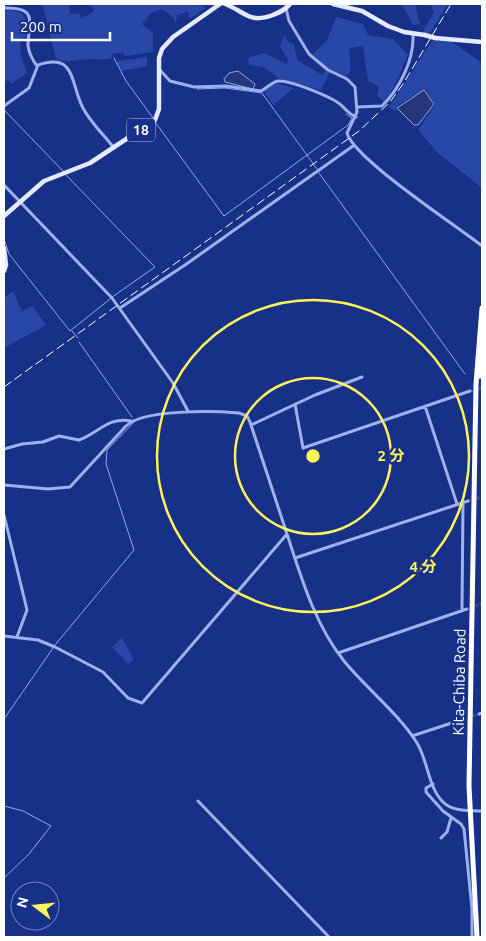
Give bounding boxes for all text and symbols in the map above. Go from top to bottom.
scale bar [12,10,110,42]
text: 200 m [20,18,62,35]
road number: 18 [127,118,155,142]
centre of rings [304,447,322,465]
text: 2 分 [377,447,405,464]
text: 4 分 [409,558,437,575]
street label: Kita-Chiba Road [450,628,468,736]
north arrow [10,881,60,931]
text: N [13,895,32,910]

